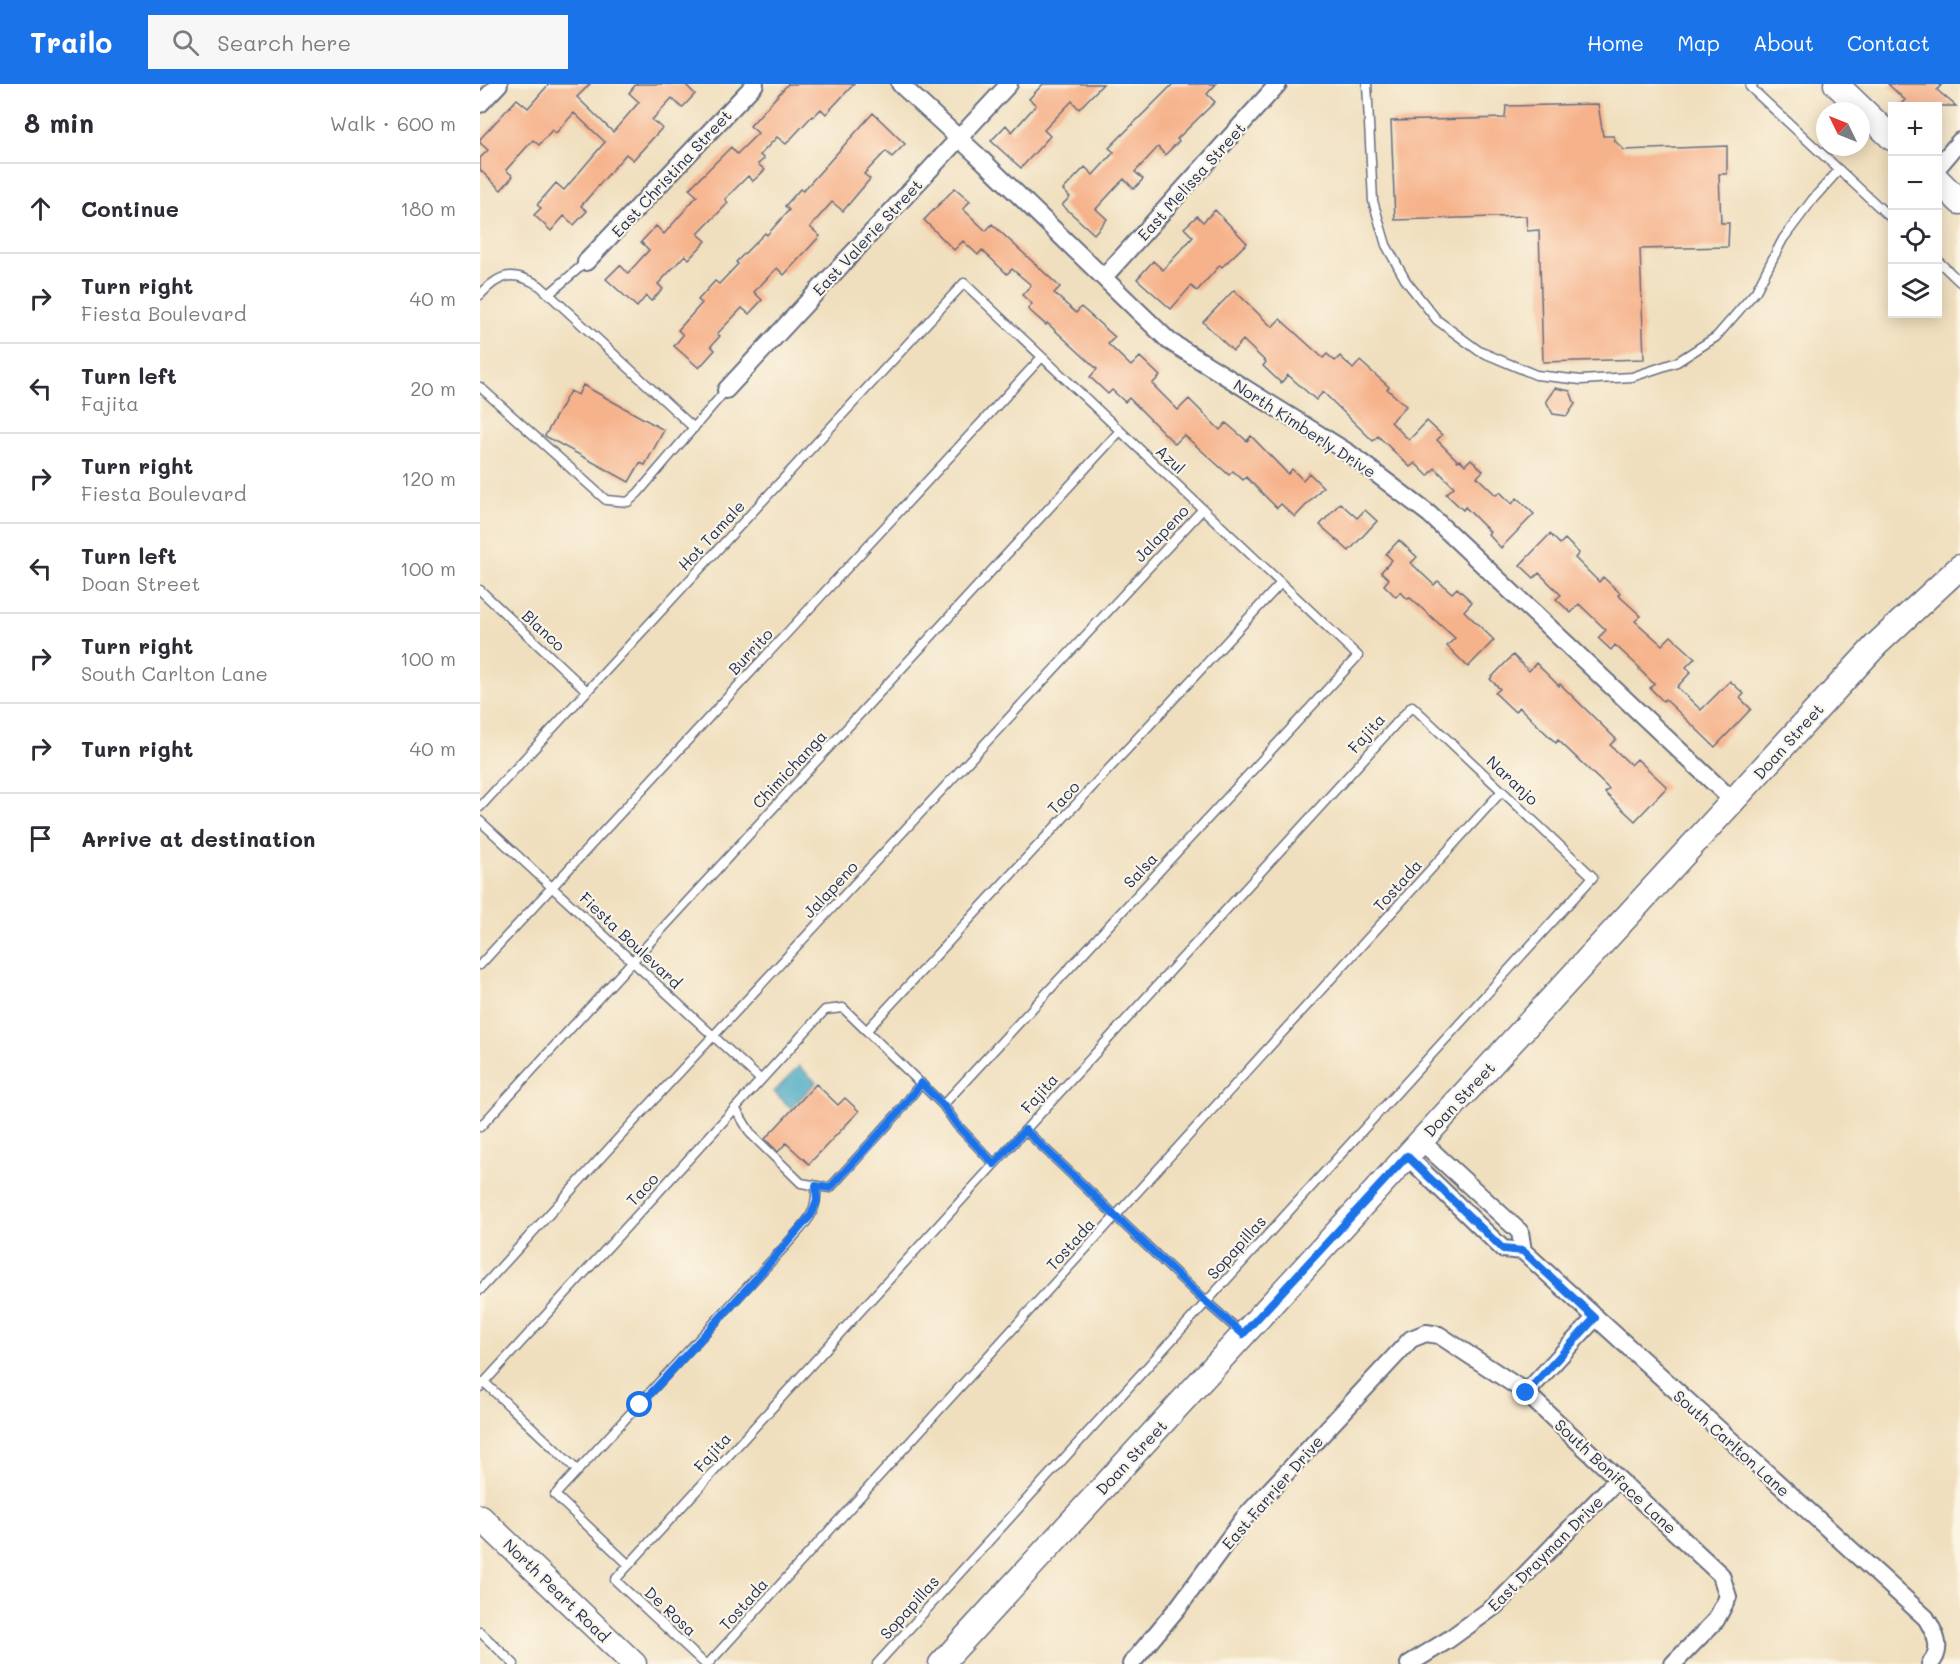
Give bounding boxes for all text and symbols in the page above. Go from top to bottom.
search box [148,15,568,69]
text: Trailo [30,24,112,60]
icon: search [169,26,202,59]
text: Search here [217,28,351,57]
text: Home [1587,29,1644,56]
text: Map [1677,29,1720,56]
text: About [1753,29,1814,56]
text: Contact [1847,29,1930,56]
north arrow [1816,102,1870,156]
map controls [1888,102,1942,318]
button: + [1888,102,1942,156]
street label: East Christina Street [606,105,736,241]
text: 8 min [24,106,94,140]
text: Walk · 600 m [330,110,456,136]
street label: East Melissa Street [1132,117,1250,245]
button: − [1888,156,1942,210]
street label: East Valerie Street [807,174,927,300]
icon: ahead [24,192,57,225]
text: Continue [81,194,179,223]
text: 180 m [400,195,456,221]
button: locate [1888,210,1942,264]
button: layers [1888,264,1942,318]
text: Turn right [81,271,193,300]
icon: right [24,282,57,315]
text: 40 m [410,285,456,311]
text: Fiesta Boulevard [81,300,246,326]
text: Turn left [81,361,177,390]
icon: left [24,372,57,405]
street label: North Kimberly Drive [1230,374,1380,482]
text: 20 m [410,375,456,401]
text: Fajita [81,390,139,416]
street label: Azul [1152,440,1190,478]
text: Turn right [81,451,193,480]
icon: right [24,462,57,495]
text: 120 m [401,465,456,491]
text: Fiesta Boulevard [81,480,246,506]
street label: Hot Tamale [673,495,749,575]
street label: Jalapeno [1129,500,1193,566]
text: Turn left [81,541,177,570]
icon: left [24,552,57,585]
text: 100 m [400,555,456,581]
text: Doan Street [81,570,200,596]
street label: Blanco [518,605,570,655]
street label: Burrito [723,623,777,679]
text: Turn right [81,631,193,660]
icon: right [24,642,57,675]
text: 100 m [400,645,456,671]
text: South Carlton Lane [81,660,268,686]
street label: Doan Street [1748,699,1828,783]
street label: Fajita [1343,709,1389,757]
street label: Chimichanga [747,725,831,813]
icon: right [24,732,57,765]
text: Turn right [81,734,193,763]
text: 40 m [410,735,456,761]
street label: Naranjo [1483,751,1543,809]
street label: Taco [1042,776,1084,818]
icon: arrive [24,822,57,855]
text: Arrive at destination [81,824,316,853]
street label: Salsa [1118,848,1162,892]
street label: Tostada [1368,854,1426,916]
street label: Jalapeno [798,856,862,922]
street label: Fiesta Boulevard [575,887,687,993]
street label: Doan Street [1419,1057,1499,1141]
street label: Fajita [1016,1069,1062,1117]
street label: Taco [621,1168,663,1210]
street label: Sopapillas [1202,1211,1270,1283]
street label: Tostada [1041,1213,1099,1275]
route end [1512,1379,1538,1405]
street label: South Carlton Lane [1669,1385,1795,1501]
route start [626,1391,652,1417]
street label: South Boniface Lane [1551,1414,1681,1538]
street label: Doan Street [1091,1415,1171,1499]
street label: Fajita [689,1428,735,1476]
street label: East Farrier Drive [1217,1431,1327,1553]
street label: East Drayman Drive [1483,1491,1607,1615]
street label: North Peart Road [499,1534,615,1646]
street label: Sopapillas [875,1571,943,1643]
street label: Tostada [714,1573,772,1635]
street label: De Rosa [641,1582,701,1640]

